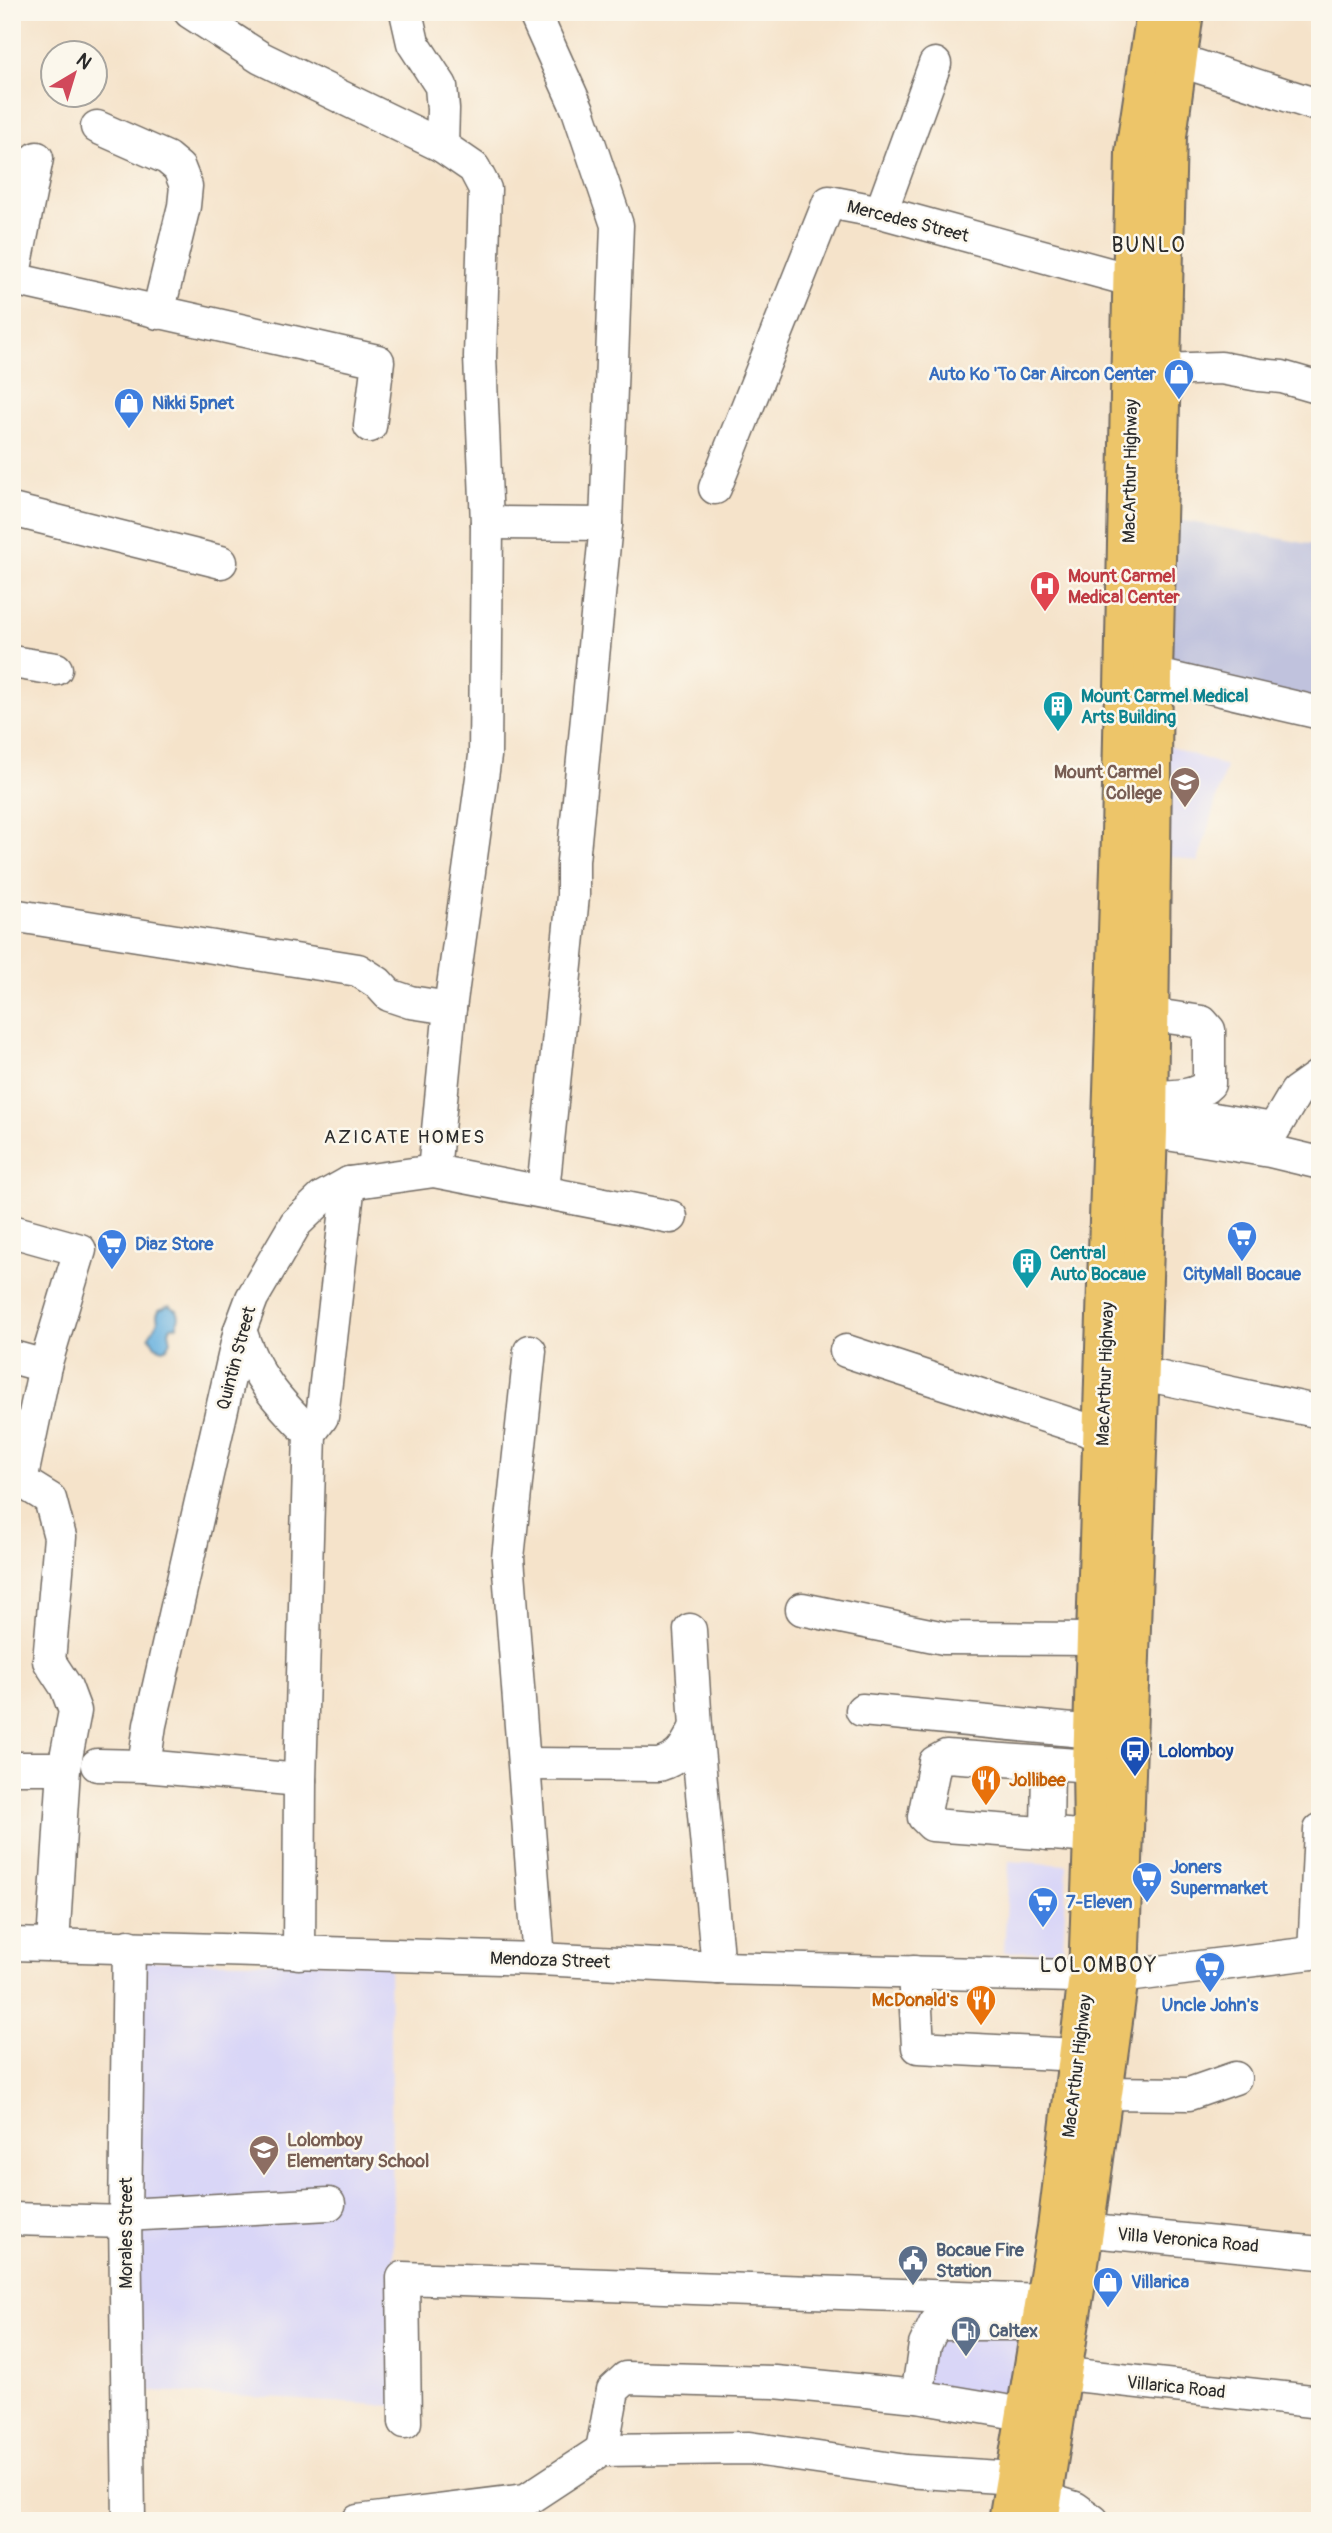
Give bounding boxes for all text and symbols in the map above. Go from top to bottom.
north arrow [38,38,108,108]
text: N [71,48,96,75]
street label: Mercedes Street [844,195,972,248]
district label: BUNLO [1111,232,1187,259]
shop icon: Auto Ko 'To Car Aircon Center [1162,357,1196,401]
place label: Auto Ko 'To Car Aircon Center [928,363,1157,386]
shop icon: Nikki 5pnet [112,386,146,430]
place label: Nikki 5pnet [152,392,235,415]
street label: MacArthur Highway [1118,398,1143,543]
place label: Mount Carmel Medical Center [1068,565,1180,609]
hospital icon: Mount Carmel Medical Center [1028,569,1062,613]
place label: Mount Carmel Medical Arts Building [1081,685,1248,729]
building icon: Mount Carmel Medical Arts Building [1041,689,1075,733]
place label: Mount Carmel College [1054,761,1163,805]
school or university icon: Mount Carmel College [1168,765,1202,809]
district label: AZICATE HOMES [324,1125,486,1149]
supermarket icon: CityMall Bocaue [1225,1219,1259,1263]
supermarket icon: Diaz Store [95,1227,129,1271]
place label: Diaz Store [135,1233,215,1256]
place label: Central Auto Bocaue [1050,1242,1147,1286]
building icon: Central Auto Bocaue [1010,1246,1044,1290]
place label: CityMall Bocaue [1183,1263,1302,1286]
street label: MacArthur Highway [1091,1301,1120,1446]
street label: Quintin Street [212,1303,262,1412]
bus stop icon: Lolomboy [1118,1734,1152,1778]
place label: Lolomboy [1158,1740,1234,1763]
restaurant icon: Jollibee [969,1763,1003,1807]
place label: Jollibee [1009,1769,1067,1792]
place label: Joners Supermarket [1170,1856,1269,1900]
supermarket icon: Joners Supermarket [1130,1860,1164,1904]
supermarket icon: 7-Eleven [1026,1885,1060,1929]
place label: 7-Eleven [1066,1891,1133,1914]
street label: Mendoza Street [489,1947,611,1974]
supermarket icon: Uncle John's [1193,1950,1227,1994]
district label: LOLOMBOY [1040,1952,1158,1979]
restaurant icon: McDonald's [964,1983,998,2027]
place label: McDonald's [872,1989,959,2012]
street label: MacArthur Highway [1057,1993,1098,2139]
place label: Uncle John's [1162,1994,1259,2017]
place label: Lolomboy Elementary School [287,2129,429,2173]
school or university icon: Lolomboy Elementary School [247,2133,281,2177]
street label: Morales Street [115,2177,138,2289]
street label: Villa Veronica Road [1116,2223,1260,2258]
place label: Bocaue Fire Station [936,2239,1025,2283]
public building icon: Bocaue Fire Station [896,2243,930,2287]
shop icon: Villarica [1091,2265,1125,2309]
place label: Villarica [1131,2271,1190,2294]
fuel station icon: Caltex [949,2314,983,2358]
place label: Caltex [989,2320,1038,2343]
street label: Villarica Road [1125,2371,1227,2404]

